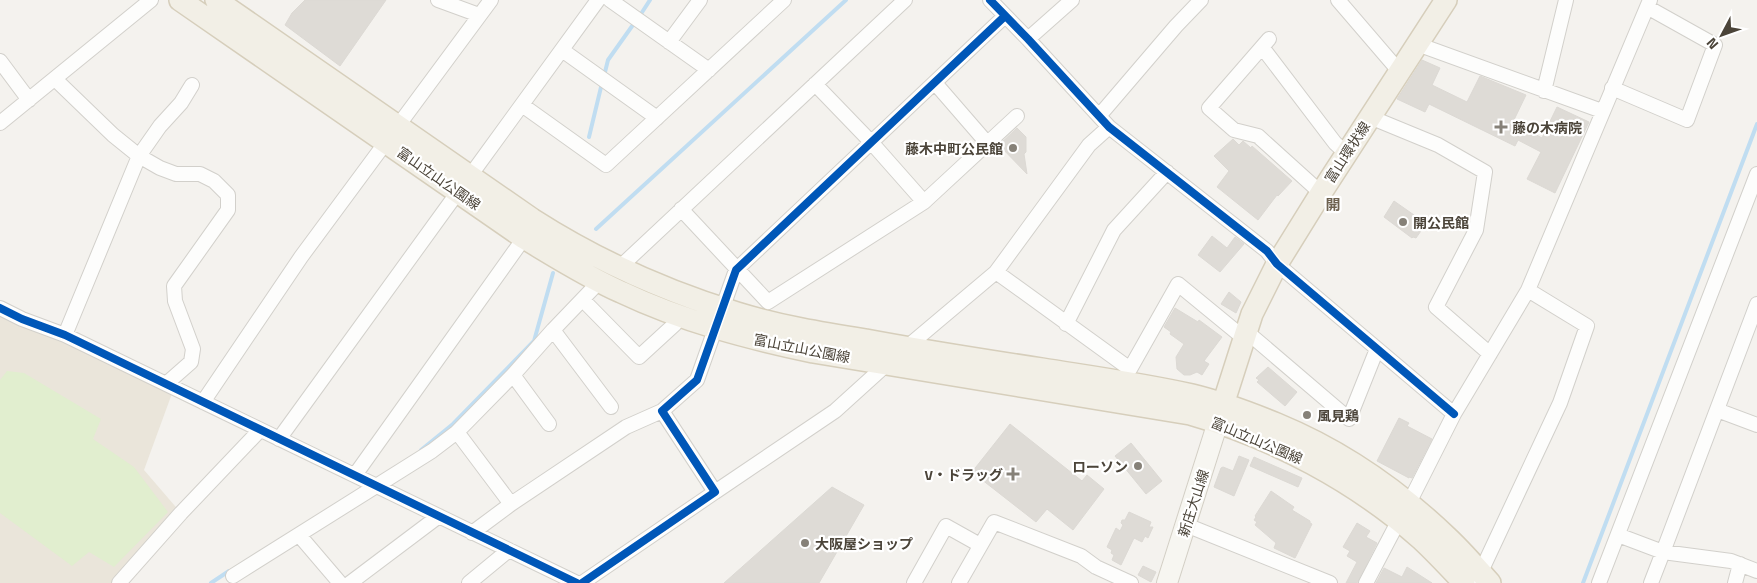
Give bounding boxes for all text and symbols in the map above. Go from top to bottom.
north arrow [1697,10,1747,60]
text: N [1701,33,1723,54]
street label: 富山環状線 [1319,117,1375,187]
place label: 藤の木病院 [1512,117,1582,138]
marker: 藤の木病院 [1494,120,1508,134]
place label: 藤木中町公民館 [905,138,1003,159]
street label: 富山立山公園線 [393,141,485,215]
marker: 藤木中町公民館 [1007,142,1019,154]
district label: 開 [1325,193,1341,216]
place label: 開公民館 [1413,212,1469,233]
marker: 開公民館 [1397,216,1409,228]
street label: 富山立山公園線 [752,328,852,368]
place label: 風見鶏 [1317,405,1359,426]
marker: 風見鶏 [1301,409,1313,421]
street label: 富山立山公園線 [1208,411,1306,469]
place label: ローソン [1072,456,1128,477]
marker: ローソン [1132,460,1144,472]
place label: V・ドラッグ [925,464,1003,485]
street label: 新庄大山線 [1172,466,1214,540]
marker: V・ドラッグ [1007,468,1019,480]
place label: 大阪屋ショップ [815,533,913,554]
marker: 大阪屋ショップ [799,537,811,549]

